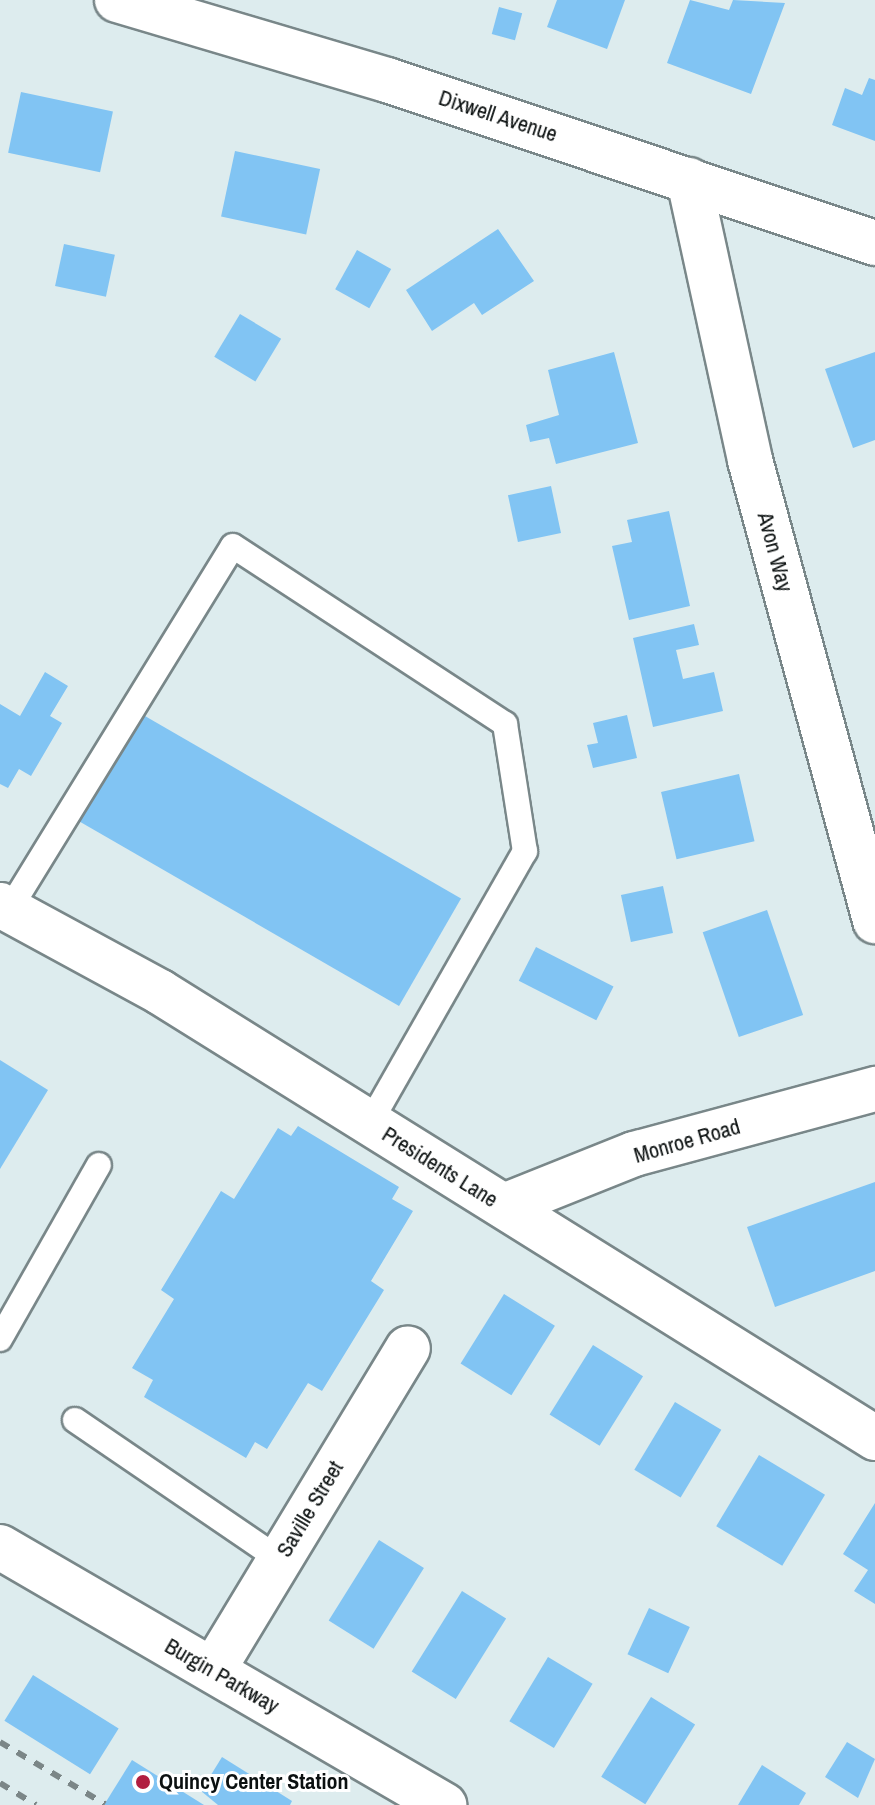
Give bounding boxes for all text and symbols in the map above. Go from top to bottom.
street label: Dixwell Avenue [435,84,561,148]
street label: Avon Way [752,509,798,595]
street label: Monroe Road [631,1113,743,1169]
street label: Presidents Lane [377,1121,503,1213]
street label: Saville Street [271,1456,349,1562]
street label: Burgin Parkway [160,1633,284,1719]
place label: Quincy Center Station [159,1769,348,1795]
marker: Quincy Center Station [134,1773,152,1791]

